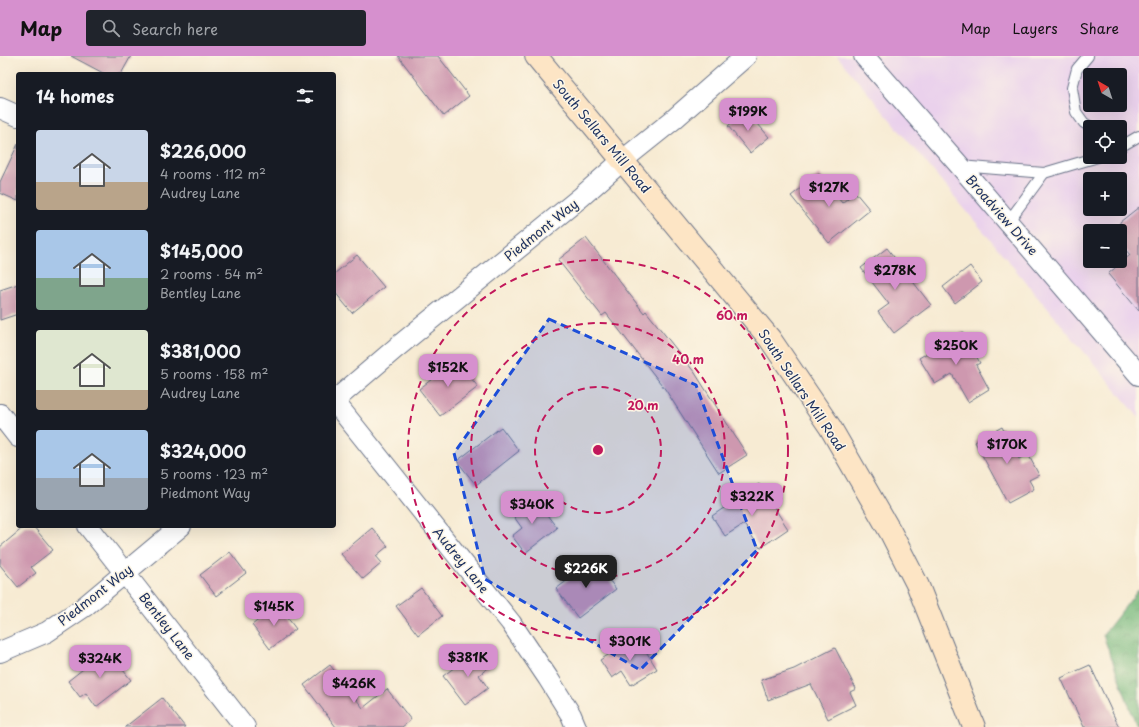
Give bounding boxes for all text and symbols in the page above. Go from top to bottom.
search box [86,10,366,46]
text: Map [20,14,62,42]
icon: search [100,17,122,39]
text: Search here [132,17,218,40]
text: Map [961,18,991,39]
text: Layers [1013,18,1058,39]
text: Share [1080,18,1119,39]
north arrow [1083,68,1127,112]
map controls [1083,68,1127,268]
street label: South Sellars Mill Road [549,75,656,197]
text: 14 homes [36,83,114,109]
icon: filters [294,85,316,107]
pin: $199K [720,98,776,132]
text: $199K [728,101,768,120]
button: locate [1083,120,1127,164]
text: $226,000 [160,138,246,164]
icon: home [68,146,116,194]
text: 4 rooms · 112 m² [160,164,266,183]
street label: Broadview Drive [962,170,1043,259]
button: + [1083,172,1127,216]
pin: $127K [801,174,857,208]
text: $127K [809,177,849,196]
text: Audrey Lane [160,183,240,202]
street label: Piedmont Way [500,194,582,265]
button: − [1083,224,1127,268]
text: $145,000 [160,238,243,264]
icon: home [68,246,116,294]
pin: $278K [867,257,923,291]
text: $278K [874,260,916,279]
text: 2 rooms · 54 m² [160,264,263,283]
text: Bentley Lane [160,283,241,302]
text: 60 m [716,306,748,324]
street label: South Sellars Mill Road [754,325,850,455]
pin: $250K [928,332,984,366]
text: $250K [934,335,978,354]
text: $381,000 [160,338,241,364]
icon: home [68,346,116,394]
text: 40 m [672,350,704,368]
pin: $152K [420,354,476,388]
text: $152K [428,357,468,376]
text: 5 rooms · 158 m² [160,364,268,383]
text: Audrey Lane [160,383,240,402]
text: 20 m [627,396,659,414]
pin: $170K [979,431,1035,465]
text: $170K [987,434,1027,453]
text: $324,000 [160,438,246,464]
centre of rings [591,443,605,457]
icon: home [68,446,116,494]
text: 5 rooms · 123 m² [160,464,268,483]
text: Piedmont Way [160,483,250,502]
pin: $322K [724,483,780,517]
text: $322K [730,486,774,505]
pin: $340K [504,491,560,525]
text: $340K [510,494,554,513]
street label: Audrey Lane [429,523,494,597]
pin: $226K [558,555,614,589]
text: $226K [564,558,608,577]
street label: Piedmont Way [53,559,136,630]
street label: Bentley Lane [135,588,200,663]
pin: $145K [246,593,302,627]
text: $145K [254,596,294,615]
pin: $301K [602,628,658,662]
text: $301K [609,631,651,650]
pin: $381K [440,644,496,678]
pin: $324K [72,645,128,679]
text: $381K [448,647,488,666]
text: $324K [78,648,122,667]
pin: $426K [326,670,382,704]
text: $426K [332,673,376,692]

